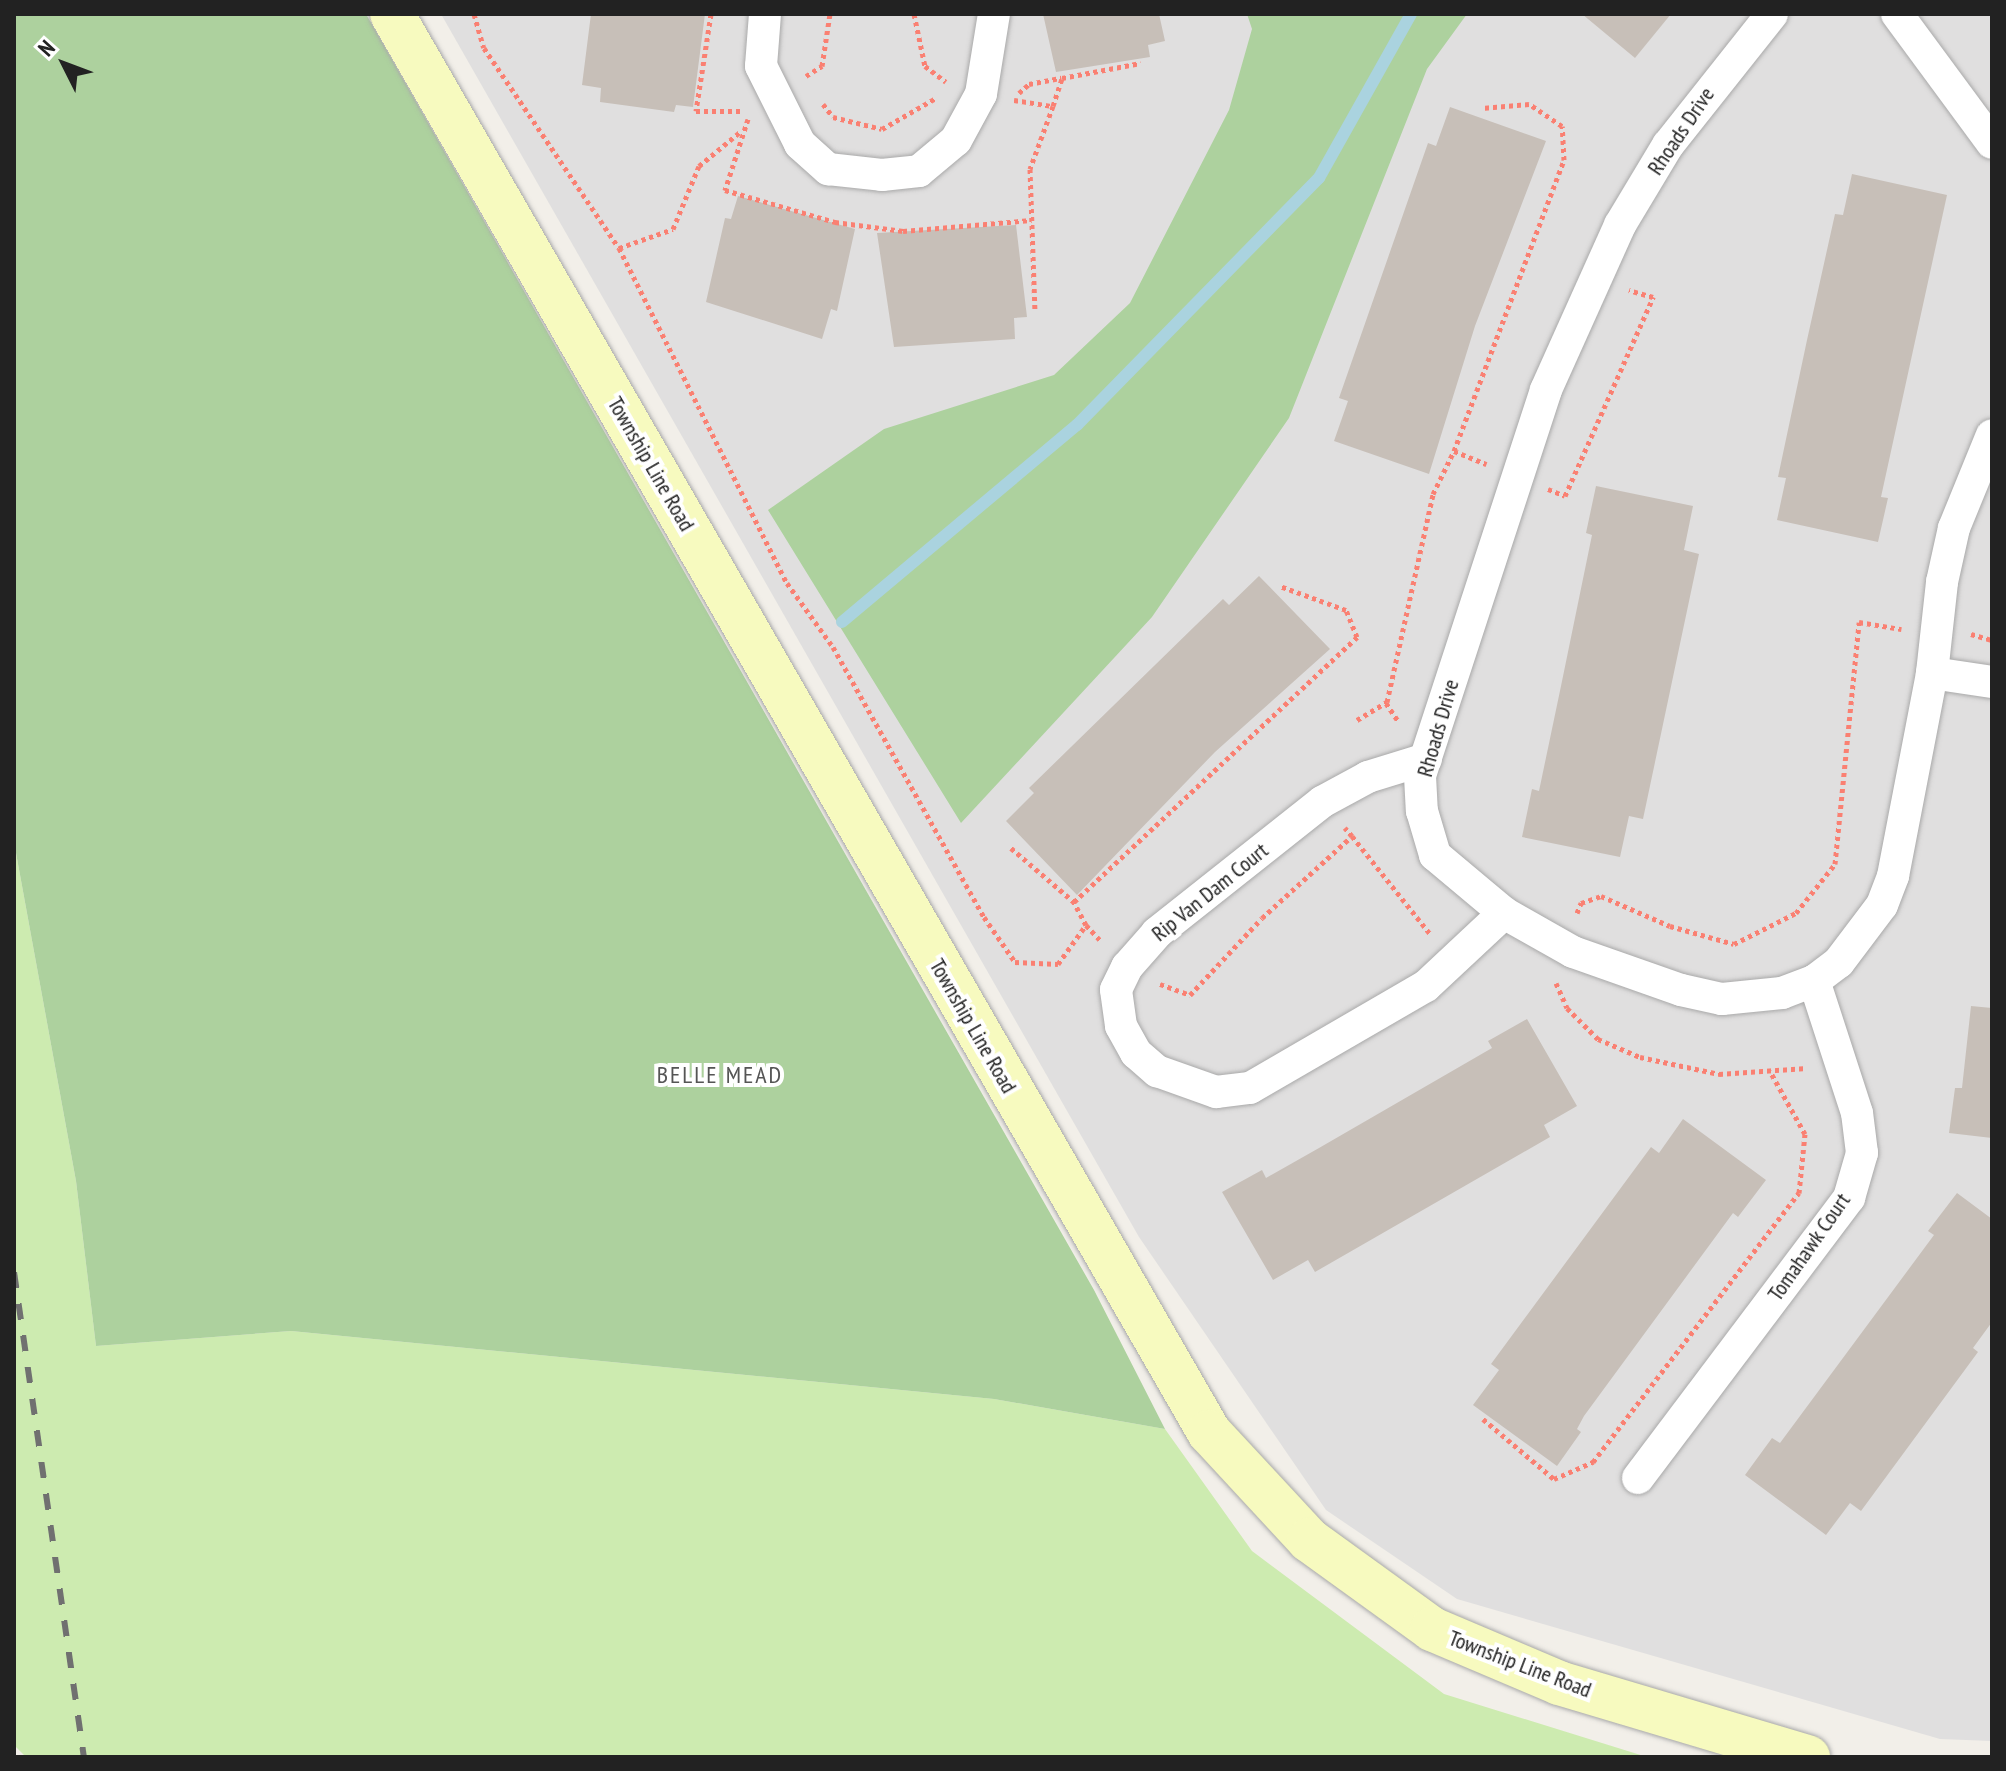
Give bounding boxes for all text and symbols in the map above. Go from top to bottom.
north arrow [24,24,104,104]
text: N [32,34,61,62]
street label: Rhoads Drive [1642,82,1720,180]
street label: Township Line Road [602,392,700,536]
street label: Rhoads Drive [1412,676,1464,780]
street label: Rip Van Dam Court [1146,837,1274,947]
street label: Township Line Road [924,954,1022,1098]
district label: BELLE MEAD [657,1061,783,1089]
street label: Tomahawk Court [1762,1188,1856,1306]
street label: Township Line Road [1445,1625,1595,1703]

